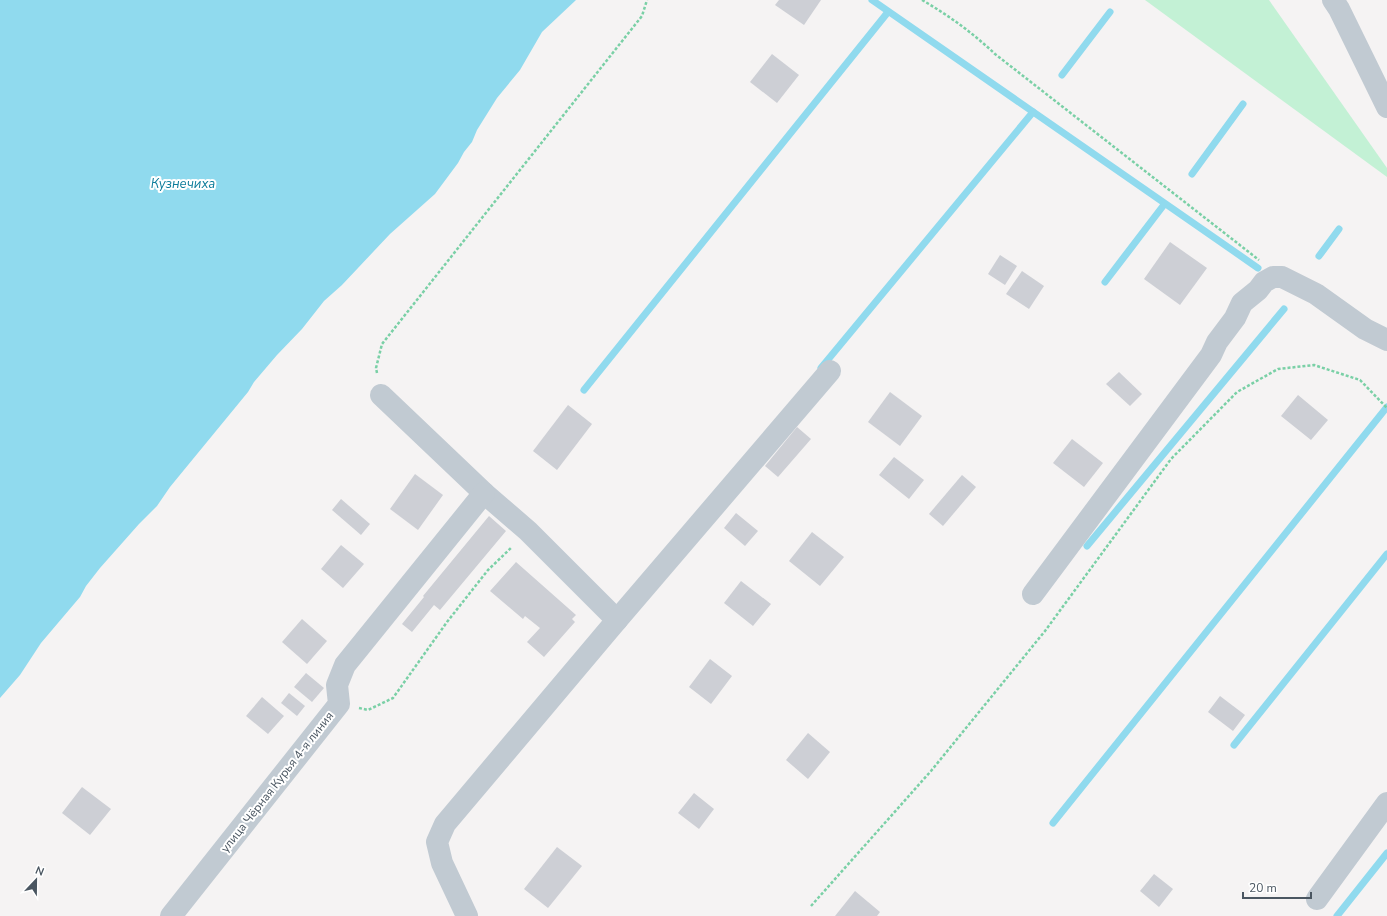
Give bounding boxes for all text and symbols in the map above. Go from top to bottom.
water label: Кузнечиха [151,175,215,193]
street label: улица Чёрная Курья 4-я линия [217,708,337,856]
north arrow [16,860,56,900]
text: N [33,863,46,880]
scale bar [1243,874,1311,900]
text: 20 m [1249,880,1277,896]

